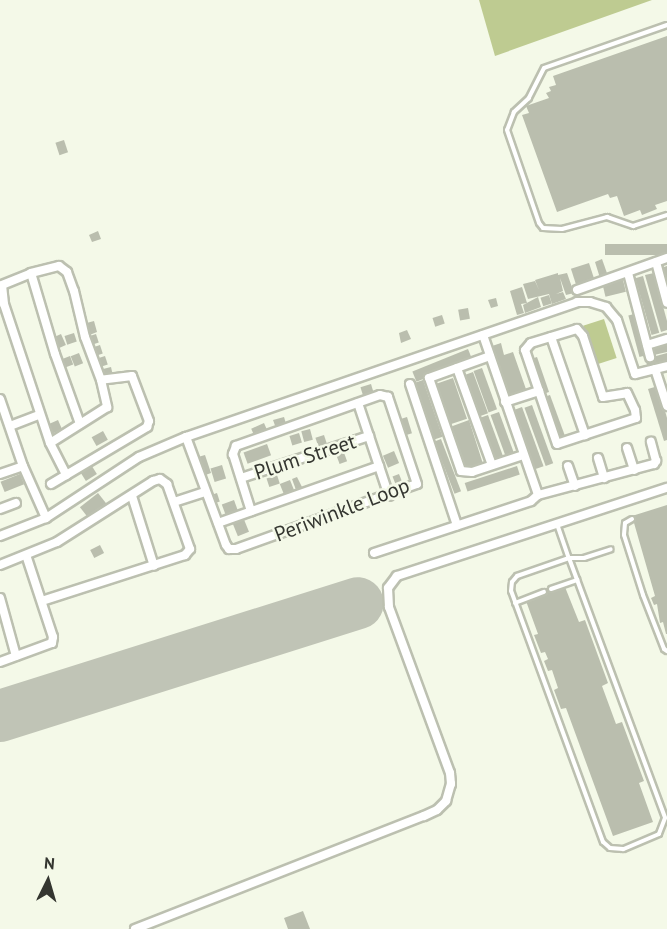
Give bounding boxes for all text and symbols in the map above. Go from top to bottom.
street label: Plum Street [251,429,359,485]
street label: Periwinkle Loop [271,473,413,547]
north arrow [18,851,78,911]
text: N [43,853,56,873]

